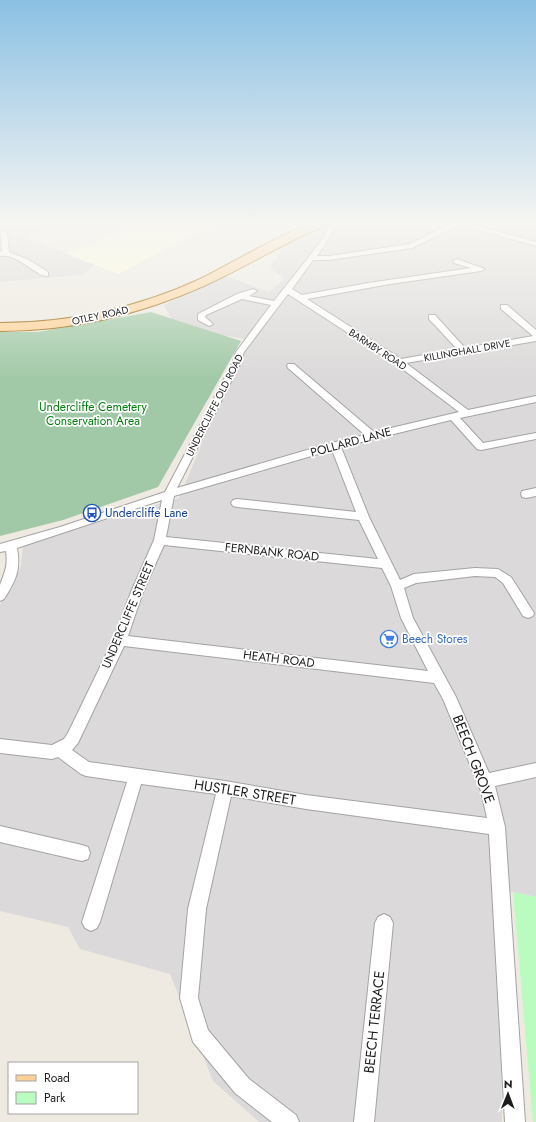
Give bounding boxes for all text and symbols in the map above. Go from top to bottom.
street label: OTLEY ROAD [70,302,130,329]
street label: BARMBY ROAD [346,325,410,374]
street label: KILLINGHALL DRIVE [423,335,512,365]
street label: UNDERCLIFFE OLD ROAD [182,351,247,459]
park label: Undercliffe Cemetery Conservation Area [39,398,148,430]
street label: POLLARD LANE [308,423,394,461]
bus stop icon: Undercliffe Lane [82,503,102,523]
place label: Undercliffe Lane [105,504,188,522]
street label: FERNBANK ROAD [224,538,320,566]
street label: UNDERCLIFFE STREET [97,558,159,671]
supermarket icon: Beech Stores [379,629,399,649]
place label: Beech Stores [402,630,468,648]
street label: HEATH ROAD [242,646,316,672]
street label: BEECH GROVE [448,712,500,806]
street label: HUSTLER STREET [193,774,298,810]
street label: BEECH TERRACE [359,970,389,1074]
legend [8,1062,138,1114]
text: Road [44,1069,70,1087]
north arrow [488,1074,528,1114]
text: N [504,1076,513,1092]
text: Park [44,1089,66,1107]

